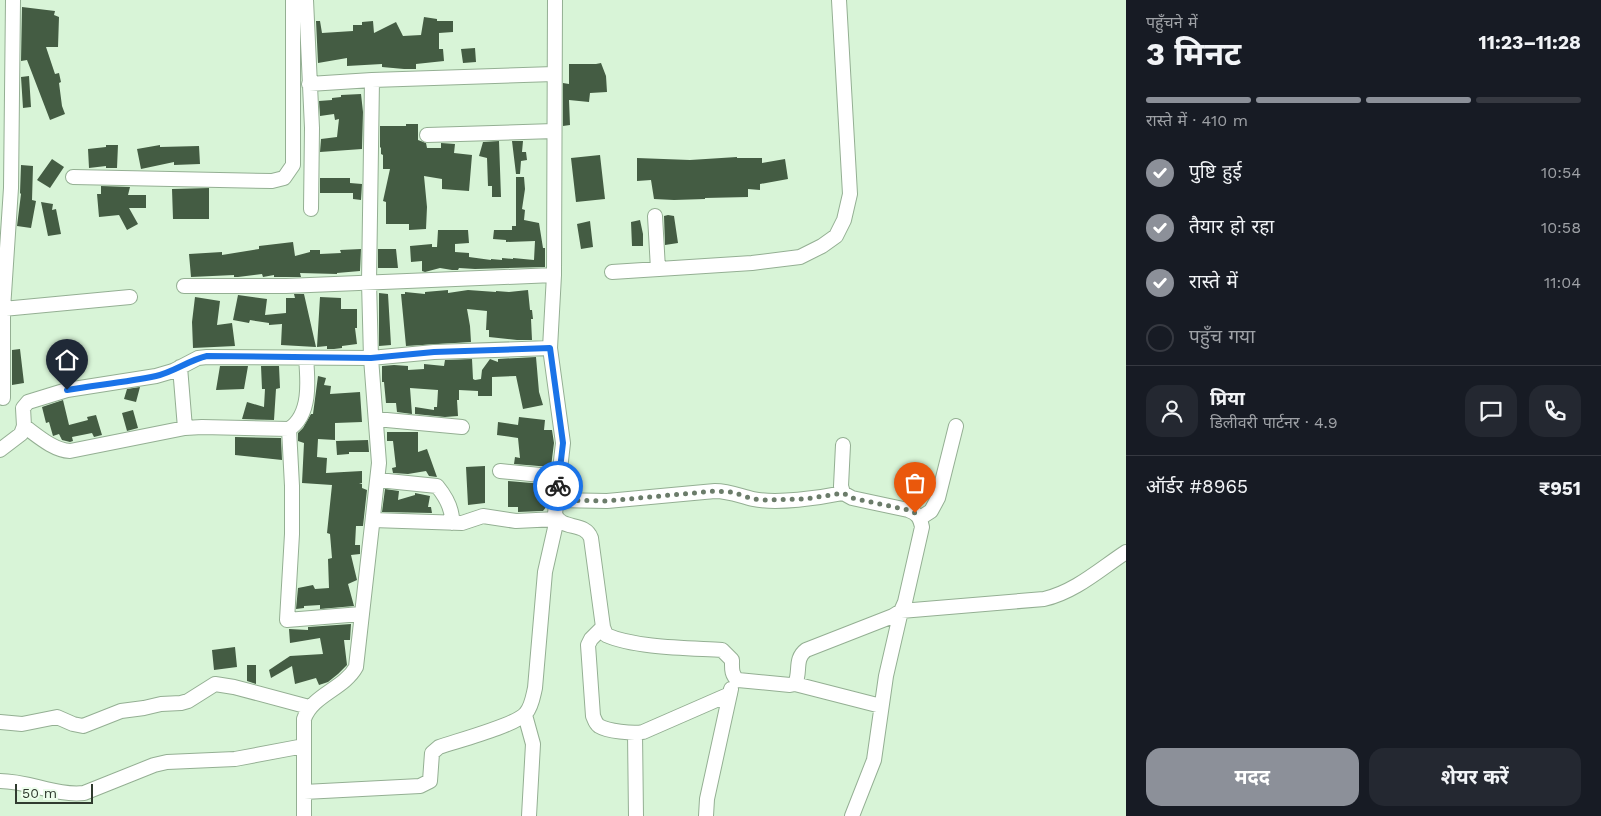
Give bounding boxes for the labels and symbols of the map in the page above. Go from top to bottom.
pin [46,339,88,390]
courier [533,461,583,511]
pin [894,462,936,513]
scale bar [15,781,92,804]

